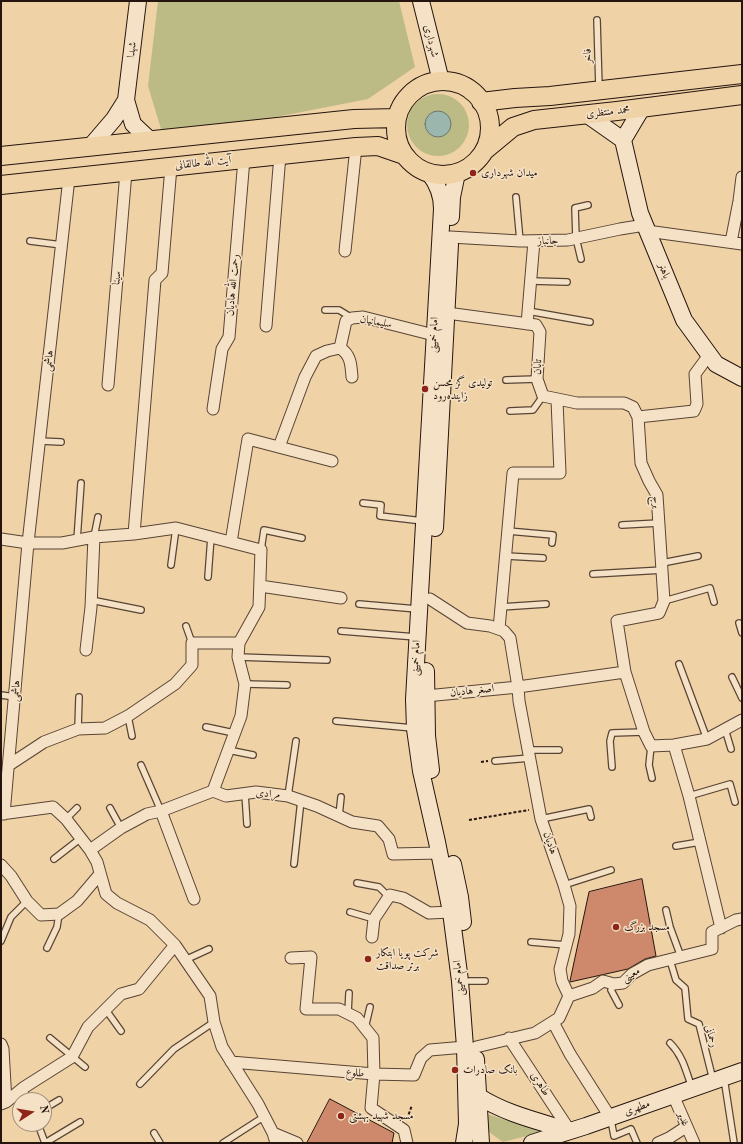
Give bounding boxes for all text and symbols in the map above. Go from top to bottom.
street label: شهرداری [421,24,441,58]
street label: شهدا [124,41,140,59]
street label: فاخر [581,48,595,64]
street label: محمد منتظری [585,103,631,121]
street label: آیت الله طالقانی [174,153,232,173]
place label: میدان شهرداری [481,166,538,180]
marker: میدان شهرداری [468,168,478,178]
street label: جانباز [537,234,559,248]
street label: رحمت الله هادیان [224,253,242,317]
street label: باهنر [655,261,673,281]
street label: سینا [110,270,124,286]
street label: سلیمانیان [359,313,393,331]
street label: امام خمینی [426,317,442,353]
street label: هاشمی [41,350,57,372]
street label: تابان [531,359,545,375]
place label: تولیدی گز محسن زاینده‌رود [433,376,492,402]
marker: تولیدی گز محسن زاینده‌رود [420,384,430,394]
street label: برج [649,495,663,509]
street label: امام خمینی [408,640,424,676]
street label: هاشمی [8,680,24,702]
street label: اصغر هادیان [449,682,495,700]
street label: مرادی [255,787,281,801]
street label: هادیان [540,830,560,856]
place label: مسجد بزرگ [624,920,670,934]
marker: مسجد بزرگ [611,922,621,932]
place label: شرکت پویا ابتکار برتر صداقت [376,946,438,972]
marker: شرکت پویا ابتکار برتر صداقت [363,954,373,964]
street label: امام خمینی [451,959,467,997]
street label: معینی [619,964,643,986]
street label: رحمانی [701,1023,721,1049]
place label: بانک صادرات [463,1063,517,1077]
marker: بانک صادرات [450,1065,460,1075]
street label: طلوع [345,1066,365,1080]
street label: طاهری [527,1070,553,1098]
north arrow [12,1092,52,1132]
street label: مطهری [622,1097,652,1119]
text: N [37,1104,50,1115]
place label: مسجد شهید بهشتی [349,1109,414,1123]
street label: غدیر [674,1110,692,1128]
marker: مسجد شهید بهشتی [336,1111,346,1121]

